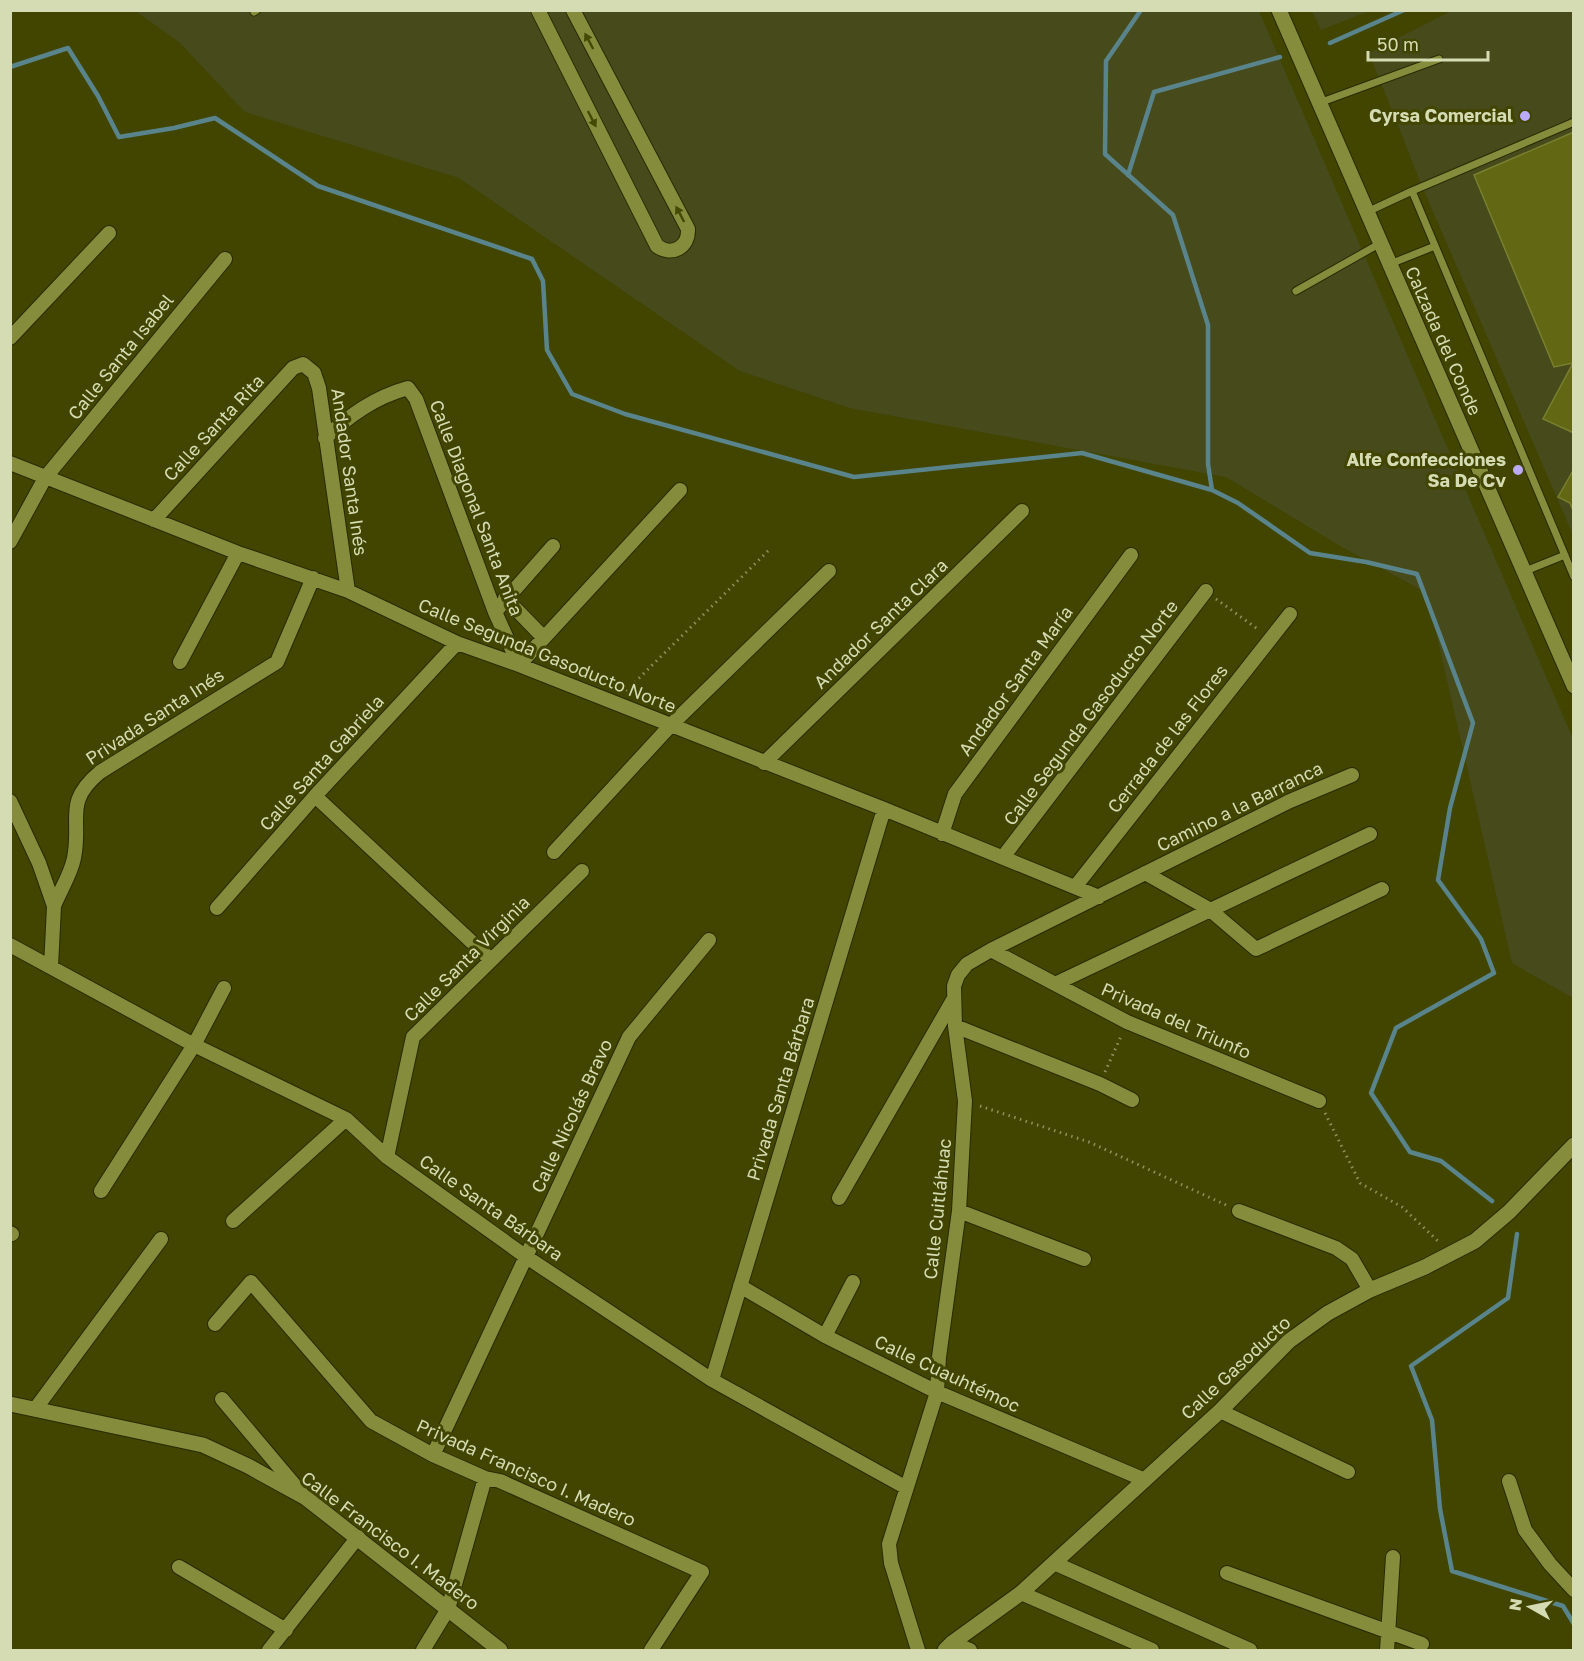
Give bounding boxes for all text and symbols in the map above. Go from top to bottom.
scale bar [1368,24,1488,62]
one-way arrow [584,33,594,50]
text: 50 m [1377,33,1419,55]
place label: Cyrsa Comercial [1369,104,1513,126]
marker: Cyrsa Comercial [1518,109,1532,123]
one-way arrow [587,110,597,128]
one-way arrow [675,205,685,222]
street label: Calzada del Conde [1401,263,1487,419]
street label: Calle Santa Isabel [63,289,178,424]
street label: Calle Santa Rita [158,370,268,485]
street label: Andador Santa Inés [327,387,373,557]
street label: Calle Diagonal Santa Anita [426,397,528,619]
place label: Alfe Confecciones Sa De Cv [1346,448,1506,491]
marker: Alfe Confecciones Sa De Cv [1511,463,1525,477]
street label: Andador Santa Clara [809,554,952,693]
street label: Calle Segunda Gasoducto Norte [415,593,680,717]
street label: Calle Segunda Gasoducto Norte [998,595,1182,829]
street label: Andador Santa María [953,601,1077,760]
street label: Cerrada de las Flores [1102,660,1232,817]
street label: Privada Santa Inés [81,663,228,769]
street label: Calle Santa Gabriela [254,690,388,835]
street label: Camino a la Barranca [1153,756,1326,856]
street label: Calle Santa Virginia [399,891,534,1026]
street label: Privada del Triunfo [1098,977,1255,1063]
street label: Privada Santa Bárbara [742,994,818,1183]
street label: Calle Nicolás Bravo [526,1035,616,1196]
street label: Calle Cuitláhuac [919,1137,955,1281]
street label: Calle Santa Bárbara [415,1149,568,1265]
street label: Calle Gasoducto [1176,1311,1295,1424]
street label: Calle Cuauhtémoc [871,1330,1024,1417]
street label: Privada Francisco I. Madero [413,1414,639,1530]
street label: Calle Francisco I. Madero [297,1466,484,1614]
north arrow [1500,1577,1560,1637]
text: N [1504,1597,1526,1612]

